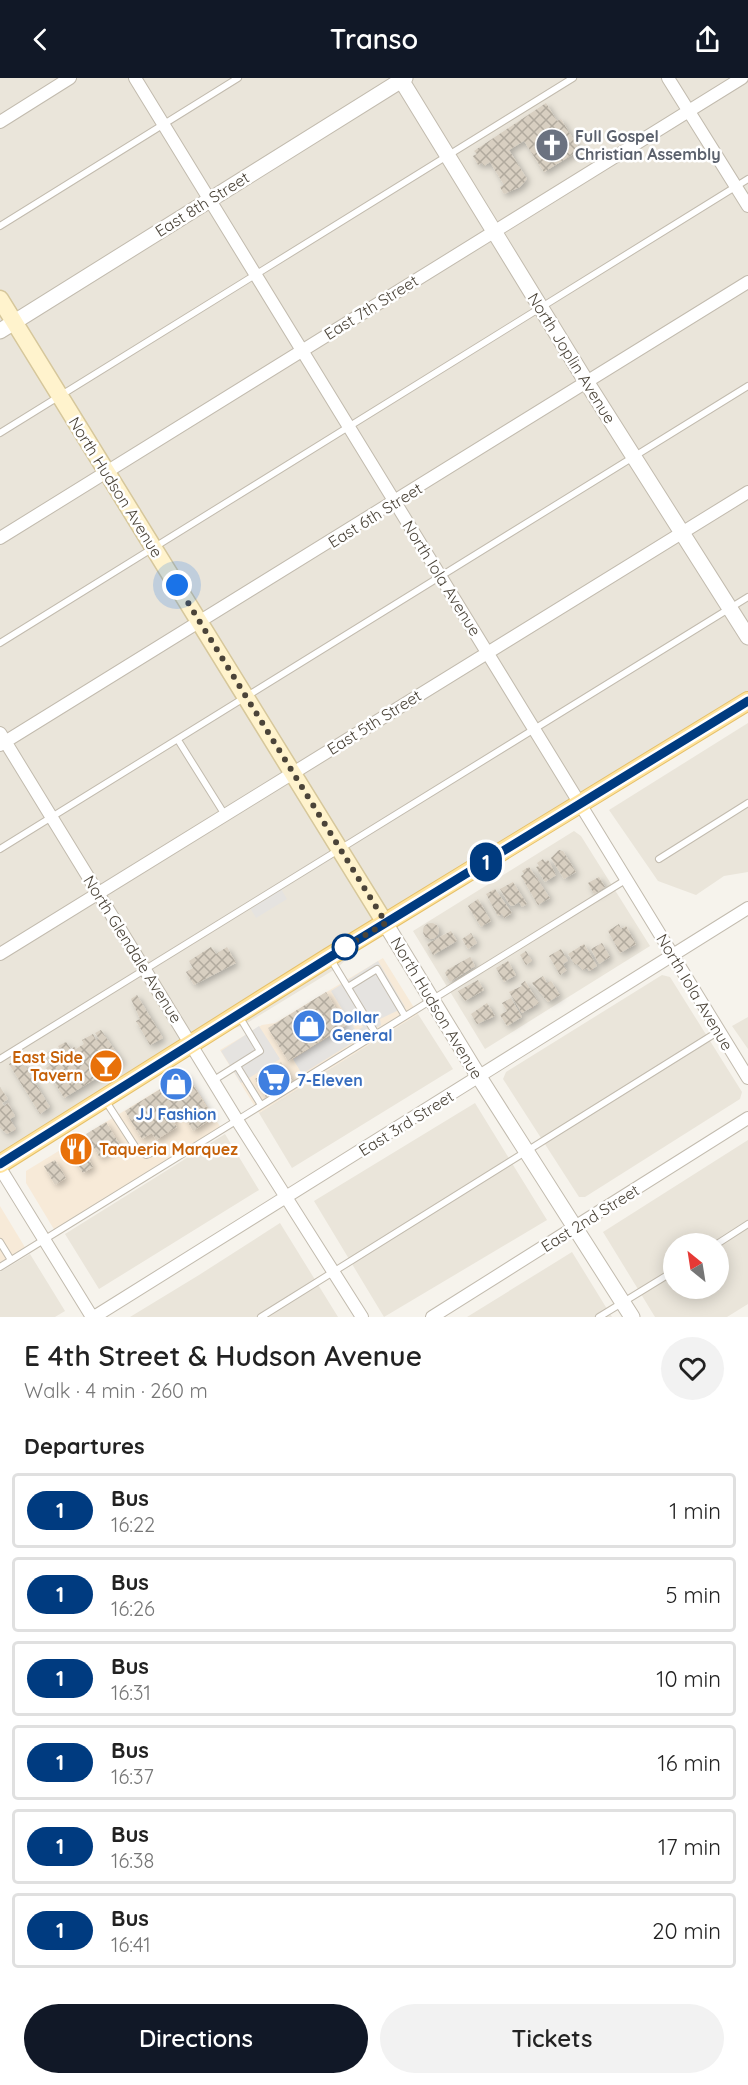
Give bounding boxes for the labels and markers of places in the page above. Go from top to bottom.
place label: Full Gospel Christian Assembly [575,126,721,164]
church icon: Full Gospel Christian Assembly [534,127,570,163]
unlabelled marker [332,934,358,960]
place label: Dollar General [332,1007,393,1045]
shop icon: Dollar General [291,1008,327,1044]
place label: East Side Tavern [12,1047,83,1085]
bar icon: East Side Tavern [88,1048,124,1084]
supermarket icon: 7-Eleven [256,1062,292,1098]
shop icon: JJ Fashion [158,1066,194,1102]
place label: 7-Eleven [297,1070,363,1090]
place label: JJ Fashion [135,1104,217,1124]
restaurant icon: Taqueria Marquez [58,1131,94,1167]
place label: Taqueria Marquez [99,1139,238,1159]

